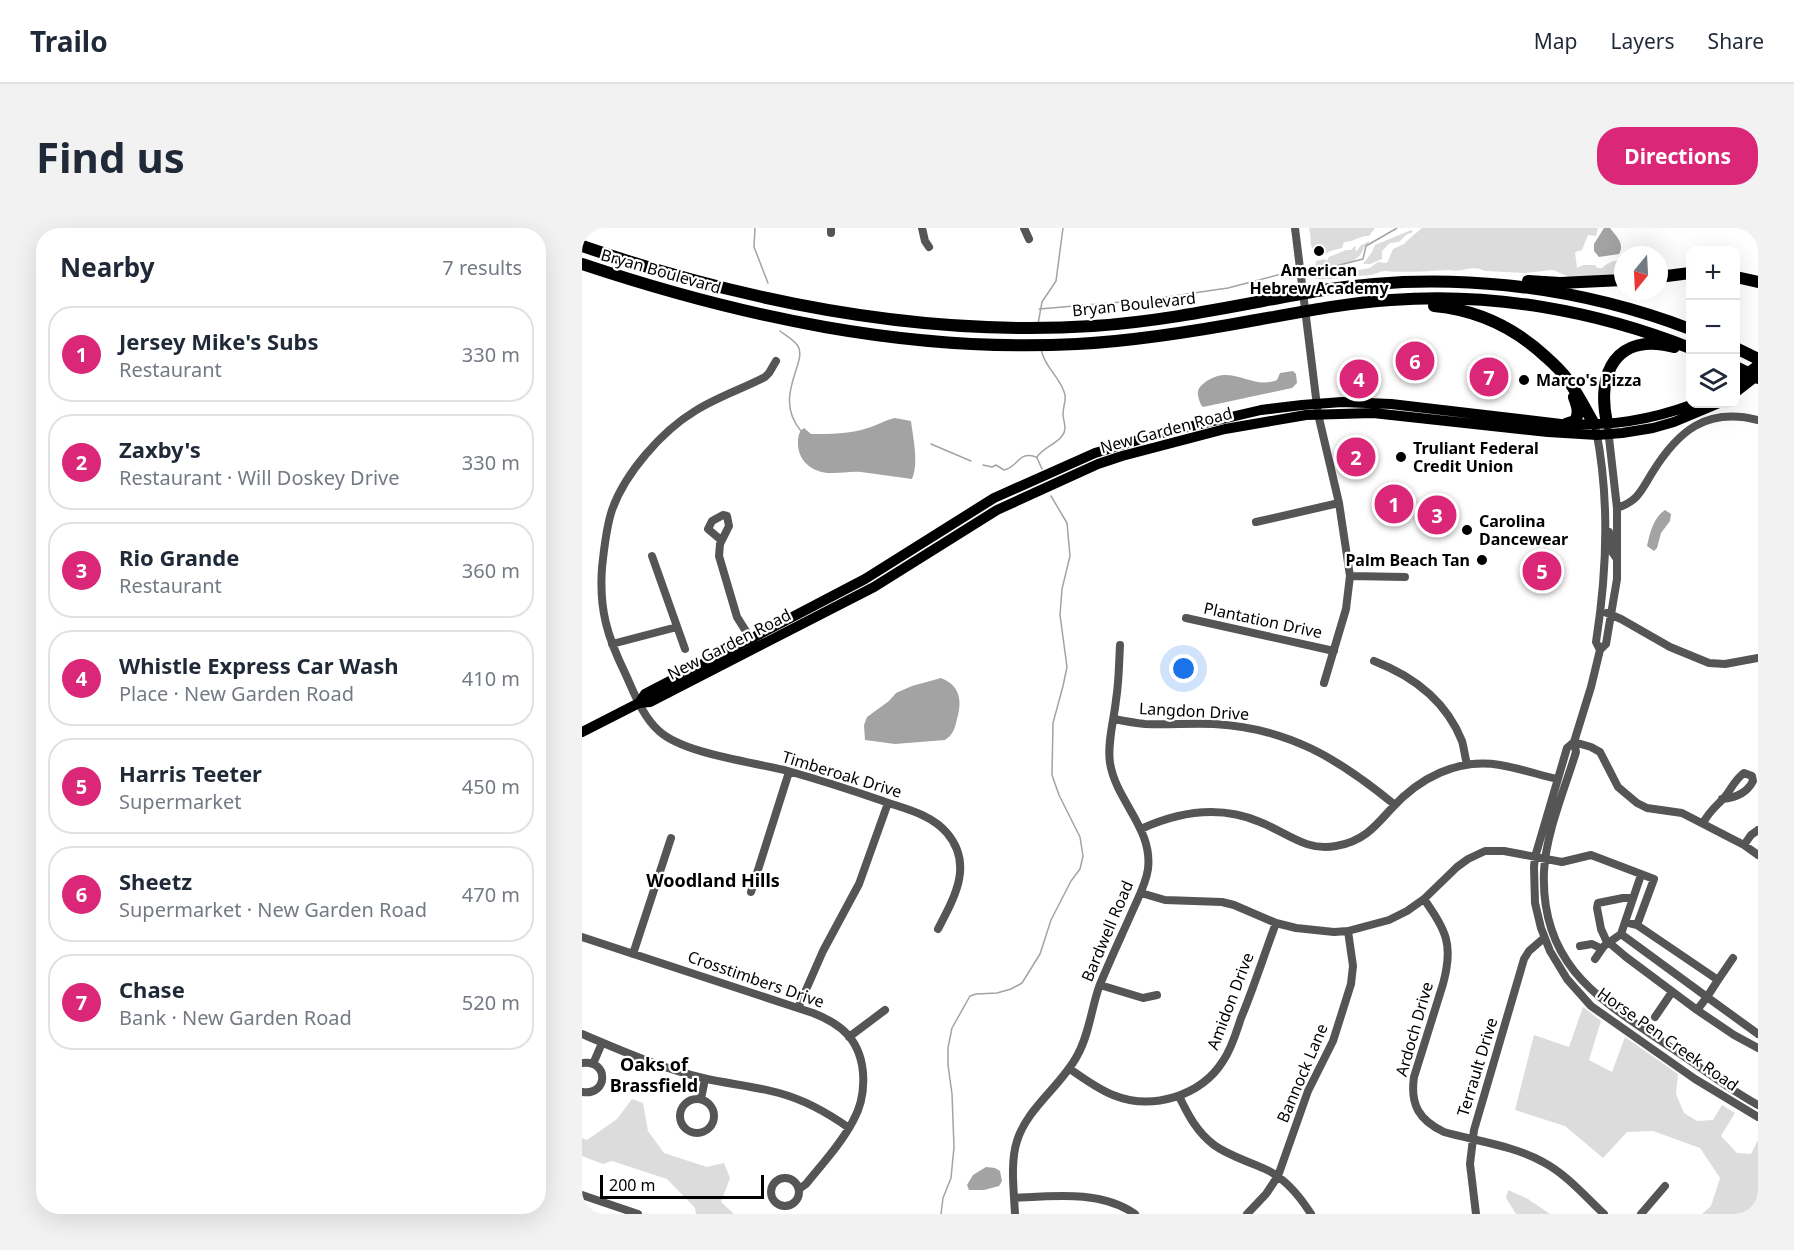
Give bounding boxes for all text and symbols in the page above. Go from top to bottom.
text: Trailo [30,22,108,60]
text: Map [1534,27,1578,55]
text: Layers [1611,27,1675,55]
text: Share [1708,27,1764,55]
button: Directions [1597,127,1758,185]
text: Find us [36,128,185,185]
street label: Bryan Boulevard [598,243,724,299]
marker: American Hebrew Academy [1312,244,1326,258]
north arrow [1614,246,1668,300]
map controls [1686,246,1740,408]
button: + [1686,246,1740,300]
text: Nearby [60,249,155,285]
text: 7 results [442,254,522,281]
place label: American Hebrew Academy [1249,259,1389,299]
street label: Bryan Boulevard [1071,287,1197,321]
button: − [1686,300,1740,354]
text: Jersey Mike's Subs [119,326,318,356]
pin: 6 [1396,338,1434,384]
text: 1 [76,341,87,368]
text: 330 m [462,341,520,368]
pin: 7 [1470,354,1508,400]
button: layers [1686,354,1740,408]
text: Restaurant [119,356,222,383]
pin: 4 [1340,356,1378,402]
place label: Marco's Pizza [1536,369,1642,391]
marker: Marco's Pizza [1517,373,1531,387]
street label: New Garden Road [1098,402,1234,458]
text: Zaxby's [119,434,201,464]
pin: 2 [1336,434,1376,480]
place label: Truliant Federal Credit Union [1413,437,1539,477]
text: 2 [76,449,87,476]
text: 330 m [462,449,520,476]
marker: Truliant Federal Credit Union [1394,450,1408,464]
text: Restaurant · Will Doskey Drive [119,464,400,491]
pin: 1 [1374,482,1414,526]
pin: 3 [1418,492,1456,538]
place label: Carolina Dancewear [1479,510,1568,550]
marker: Carolina Dancewear [1460,523,1474,537]
text: Rio Grande [119,542,239,572]
pin: 5 [1522,548,1562,594]
place label: Palm Beach Tan [1345,549,1470,571]
marker: Palm Beach Tan [1475,553,1489,567]
text: 3 [76,557,87,584]
text: 360 m [462,557,520,584]
text: Restaurant [119,572,222,599]
street label: Plantation Drive [1202,597,1324,643]
street label: New Garden Road [663,603,795,685]
text: Whistle Express Car Wash [119,650,399,680]
your location [1169,654,1198,683]
text: 4 [76,665,87,692]
text: 410 m [462,665,520,692]
text: Place · New Garden Road [119,680,354,707]
street label: Langdon Drive [1138,697,1250,725]
street label: Timberoak Drive [779,745,905,803]
text: Harris Teeter [119,758,262,788]
text: 5 [76,773,87,800]
text: 450 m [462,773,520,800]
text: Supermarket [119,788,242,815]
text: Sheetz [119,866,192,896]
district label: Woodland Hills [646,868,780,892]
street label: Bardwell Road [1076,877,1138,985]
text: 6 [76,881,87,908]
text: 470 m [462,881,520,908]
text: Supermarket · New Garden Road [119,896,427,923]
street label: Crosstimbers Drive [685,945,827,1013]
street label: Amidon Drive [1201,949,1259,1053]
text: Chase [119,974,185,1004]
street label: Ardoch Drive [1390,979,1438,1079]
street label: Horse Pen Creek Road [1593,982,1743,1096]
text: 7 [76,989,87,1016]
text: 520 m [462,989,520,1016]
text: Bank · New Garden Road [119,1004,352,1031]
street label: Terrault Drive [1452,1015,1502,1119]
street label: Bannock Lane [1271,1020,1333,1126]
district label: Oaks of Brassfield [610,1052,698,1097]
scale bar [600,1172,764,1200]
text: 200 m [609,1174,656,1196]

